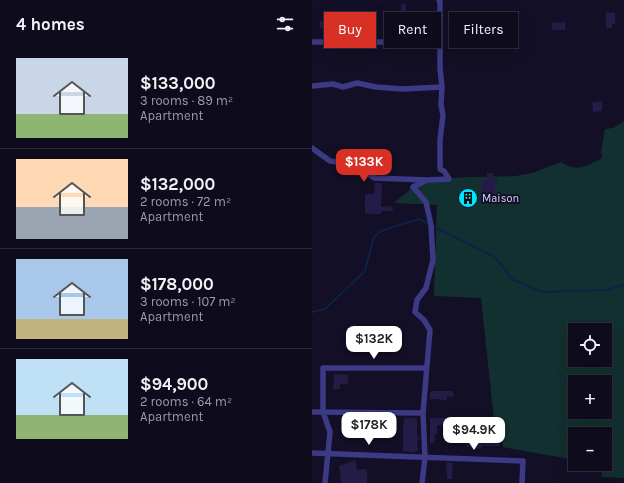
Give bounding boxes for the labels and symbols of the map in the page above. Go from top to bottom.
pin: $133K [336,149,392,183]
building icon: Maison [457,187,479,209]
place label: Maison [482,192,519,205]
pin: $132K [346,326,402,360]
pin: $178K [341,412,397,446]
pin: $94.9K [441,417,507,451]

